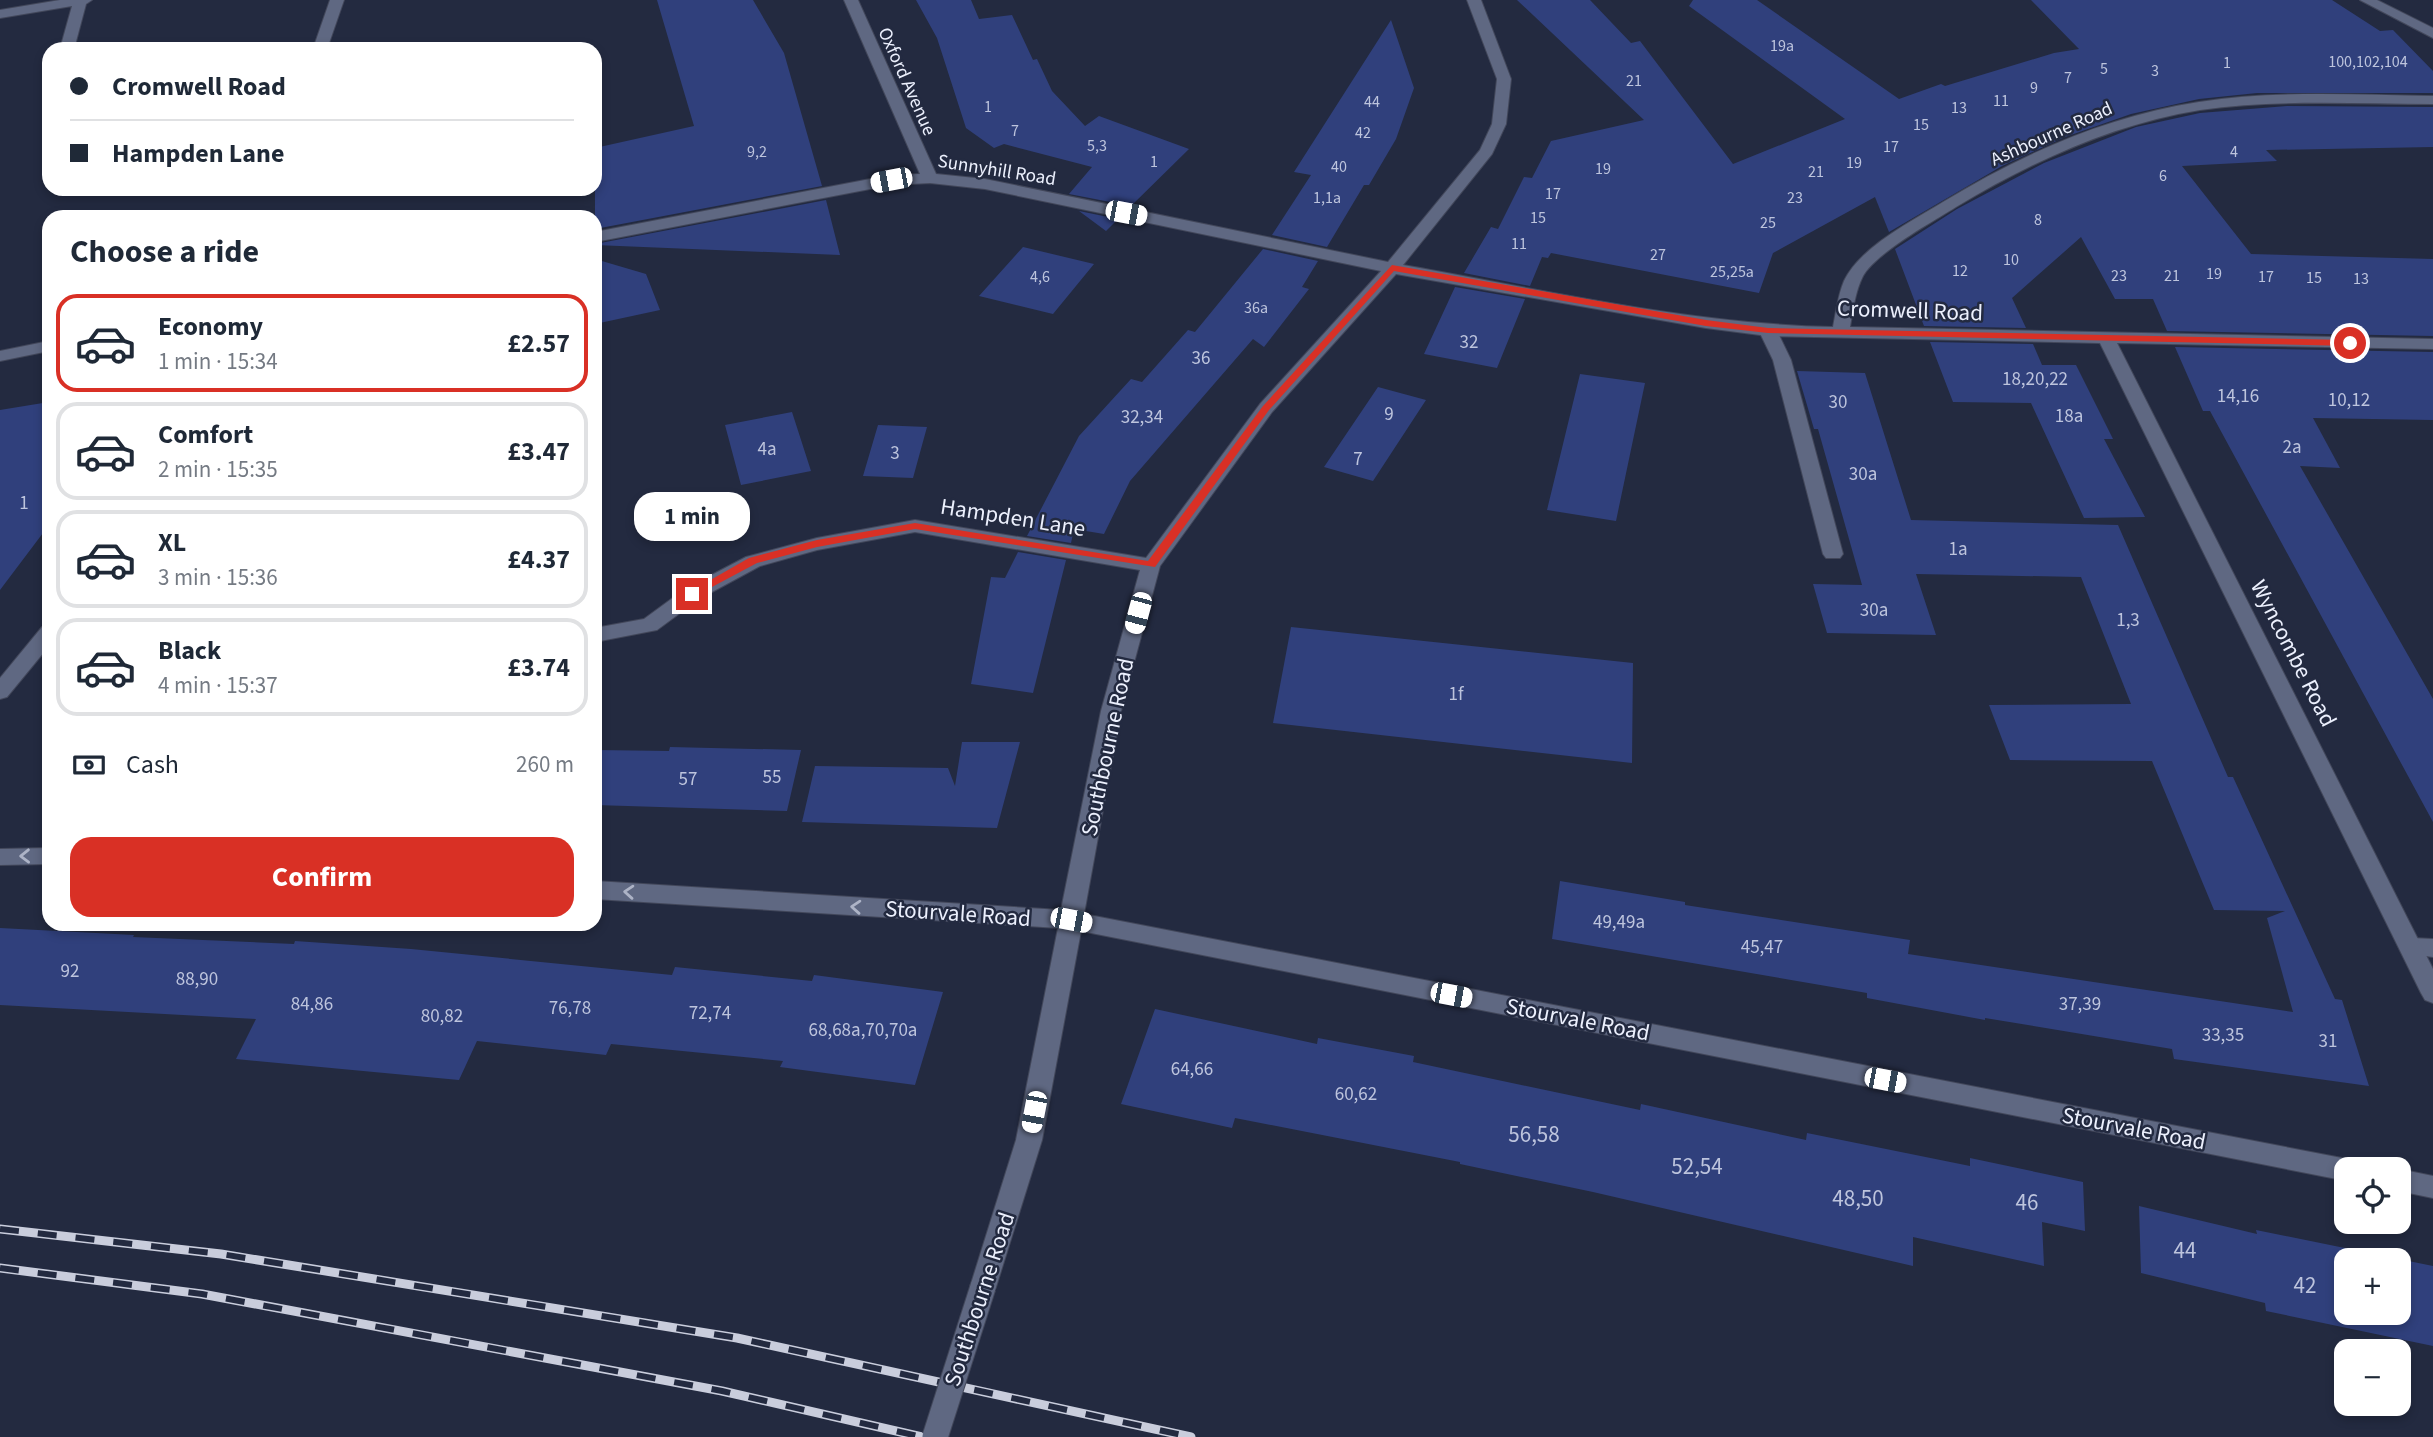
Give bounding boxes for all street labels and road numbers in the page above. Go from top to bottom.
street label: Oxford Avenue [871,23,943,140]
street label: Ashbourne Road [1986,95,2117,173]
street label: Sunnyhill Road [936,148,1058,193]
street label: Cromwell Road [1836,291,1984,330]
street label: Hampden Lane [938,490,1088,545]
street label: Wyncombe Road [2242,574,2345,732]
street label: Southbourne Road [1073,655,1142,839]
street label: Stourvale Road [884,892,1032,935]
street label: Stourvale Road [1503,989,1653,1050]
street label: Stourvale Road [2059,1098,2209,1159]
street label: Southbourne Road [936,1208,1023,1390]

